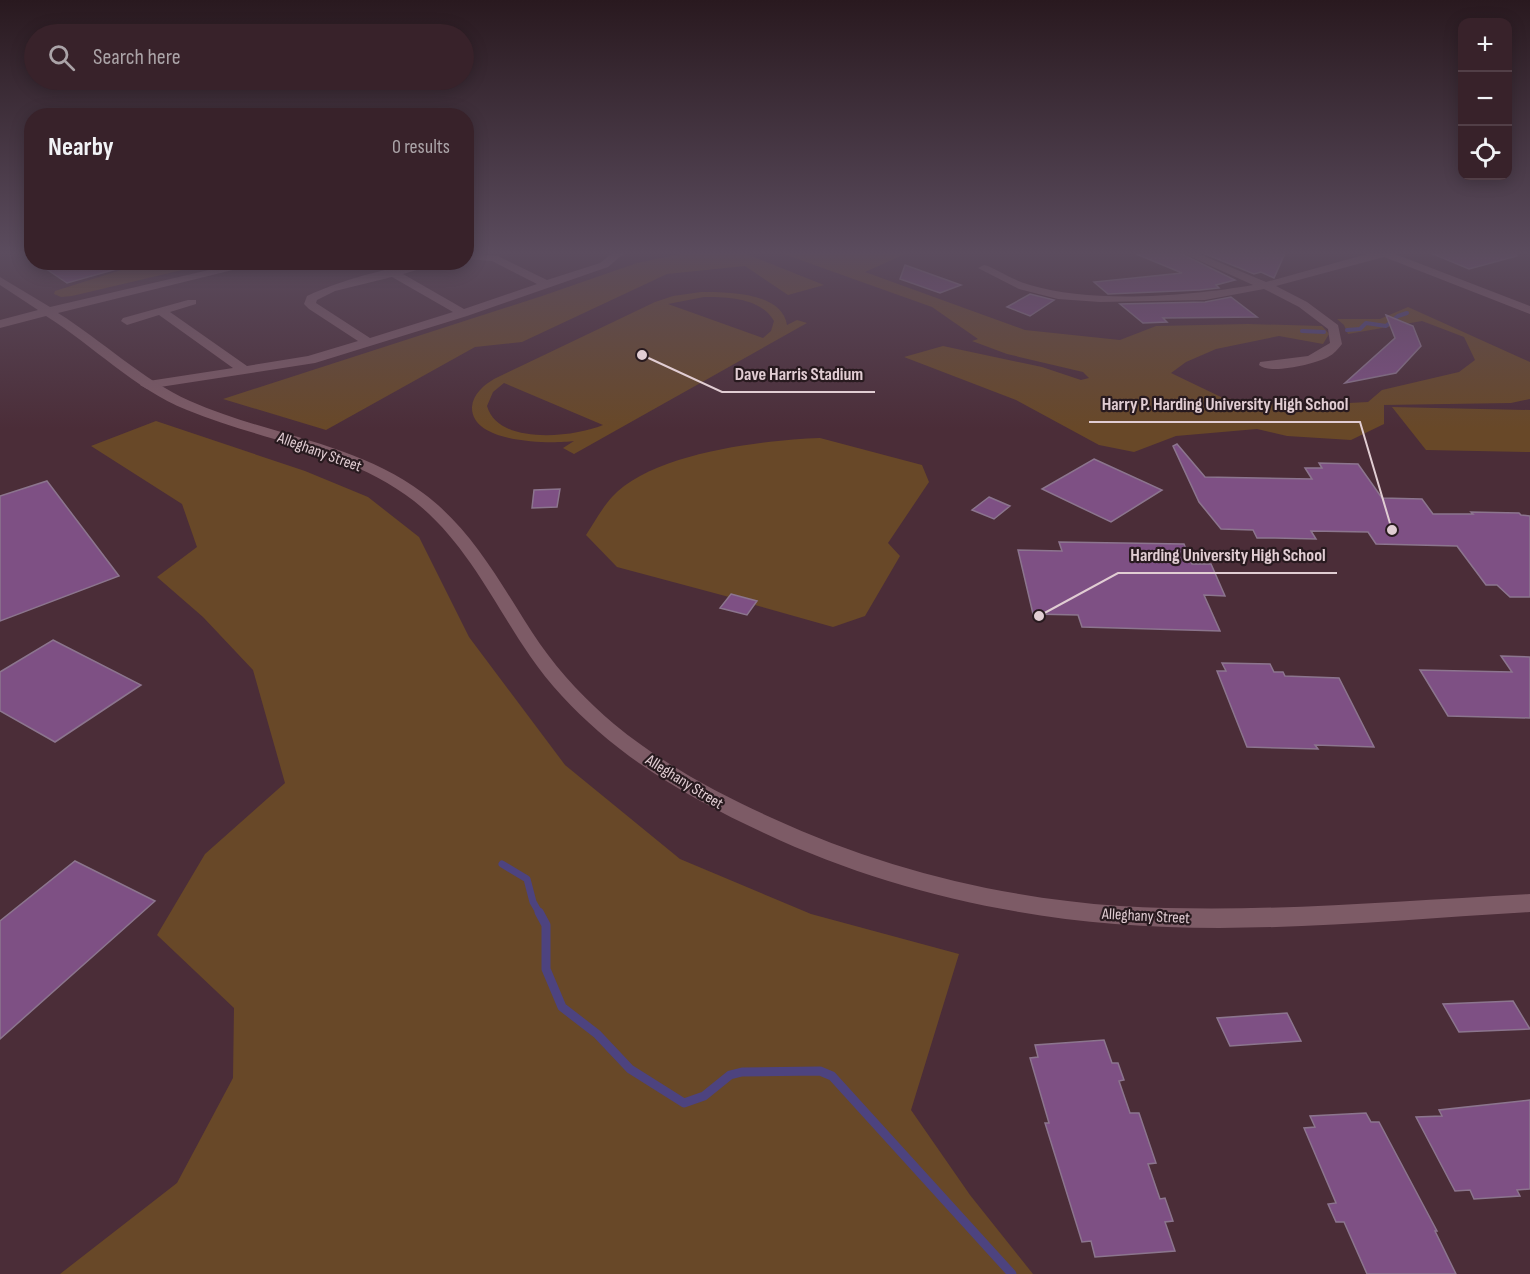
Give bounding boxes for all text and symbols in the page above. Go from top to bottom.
map controls [1458,18,1512,180]
button: + [1458,18,1512,72]
search box [24,24,474,90]
icon: search [45,41,78,74]
text: Search here [93,44,180,71]
button: − [1458,72,1512,126]
button: locate [1458,126,1512,180]
text: Nearby [48,132,114,163]
text: 0 results [392,135,450,159]
callout: Dave Harris Stadium [722,356,875,392]
text: Dave Harris Stadium [735,364,863,385]
callout: Harry P. Harding University High School [1089,386,1360,422]
text: Harry P. Harding University High School [1102,394,1348,415]
street label: Alleghany Street [274,428,364,476]
callout: Harding University High School [1118,537,1337,573]
text: Harding University High School [1130,545,1326,566]
street label: Alleghany Street [641,750,727,814]
street label: Alleghany Street [1100,905,1191,928]

